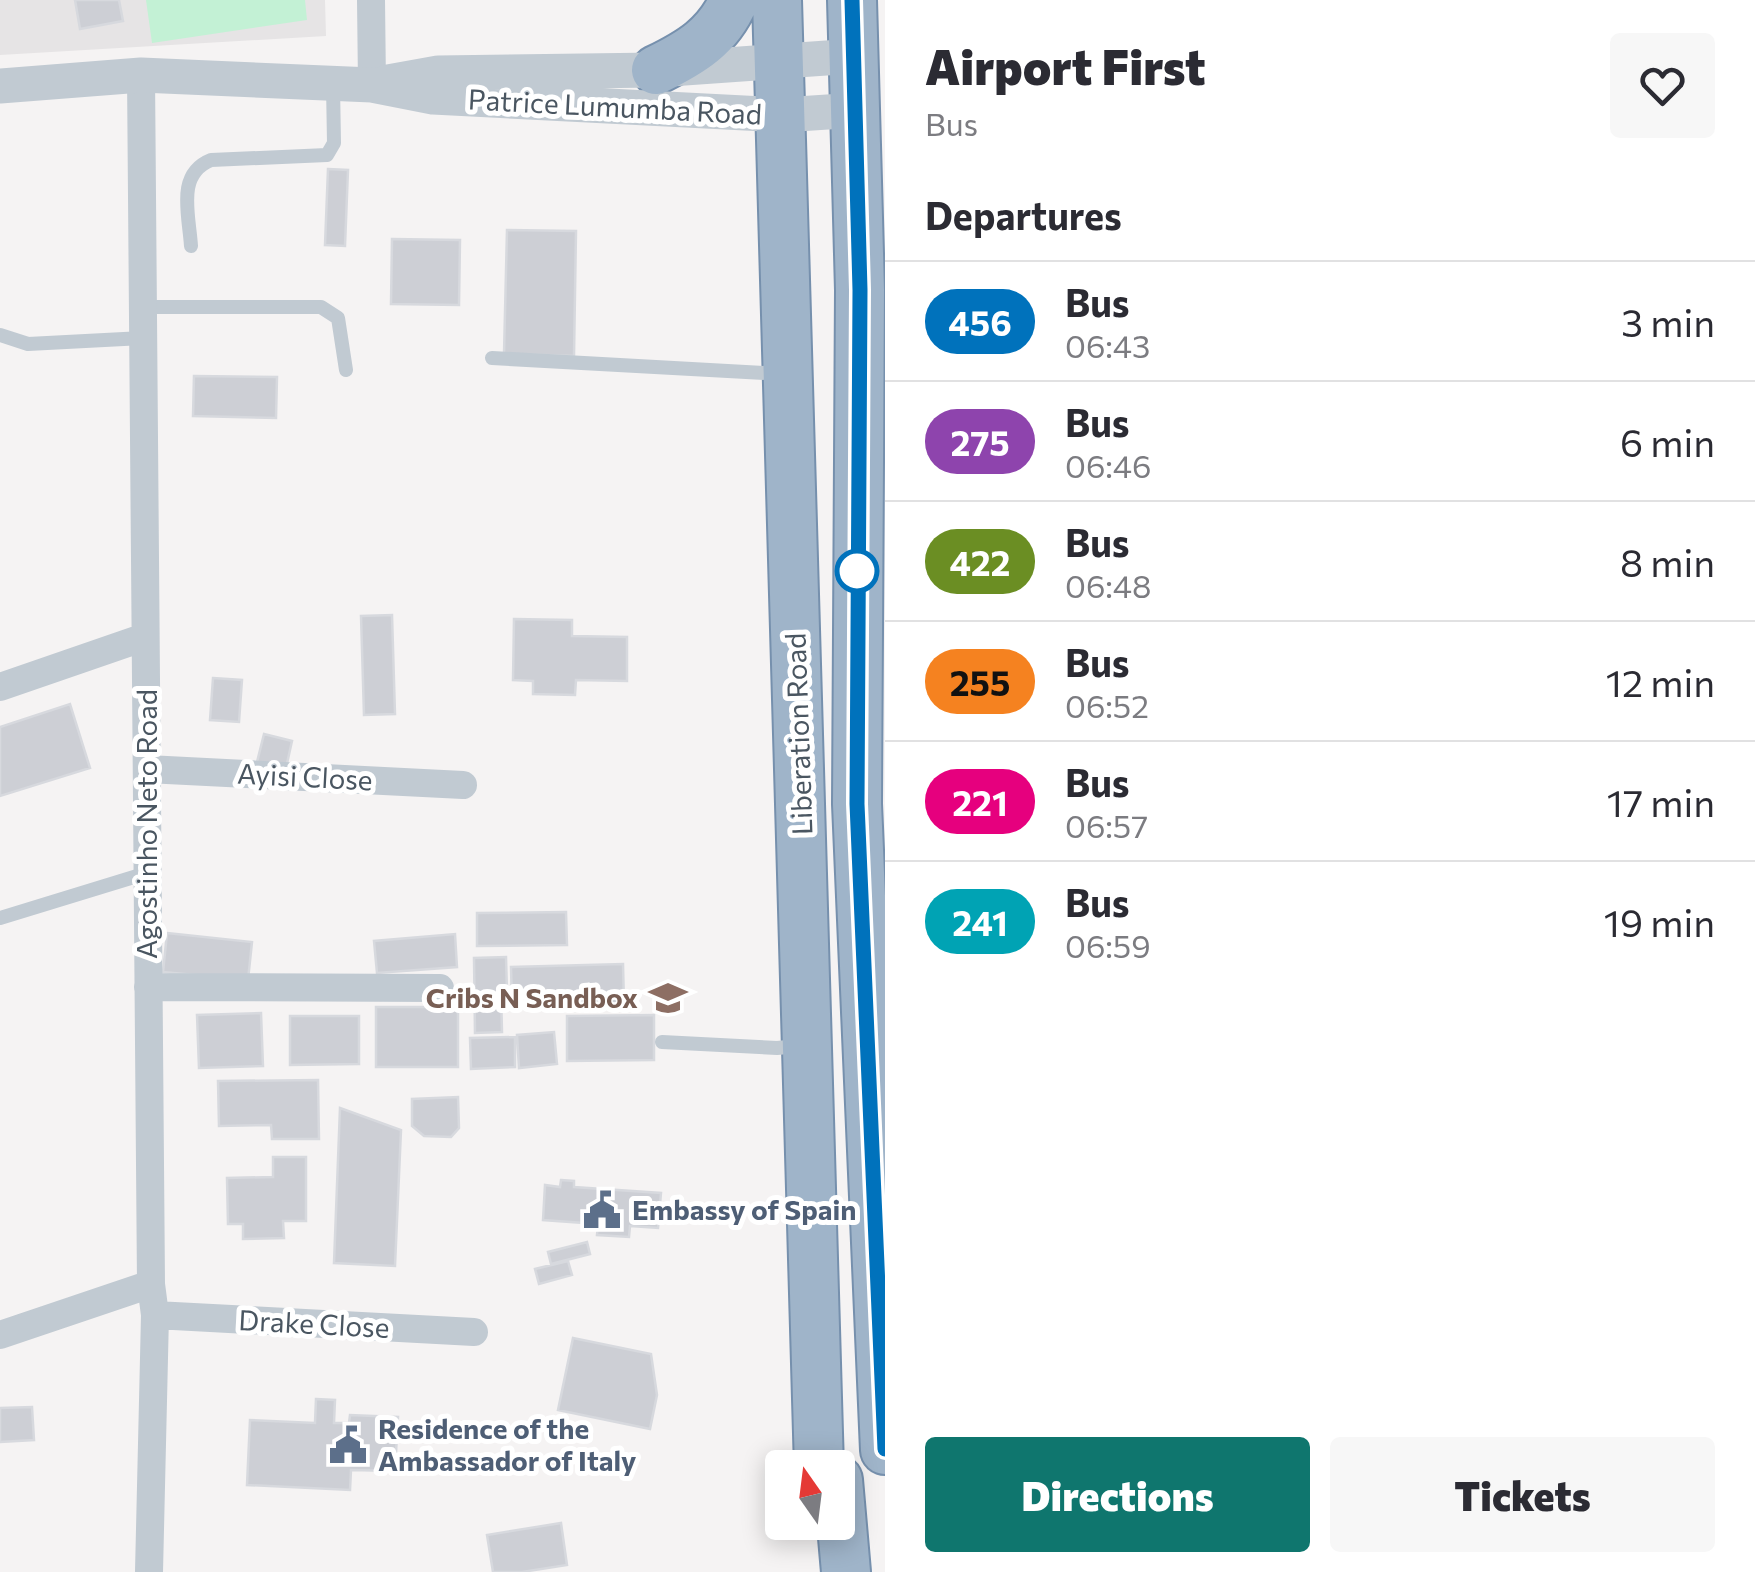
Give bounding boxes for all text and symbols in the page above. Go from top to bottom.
button: heart [1610,33,1715,138]
text: Airport First [925,36,1206,95]
street label: Patrice Lumumba Road [467,81,763,131]
text: Bus [925,103,978,143]
text: Departures [925,191,1122,238]
text: Bus [1065,278,1130,325]
text: 3 min [1621,298,1715,345]
text: 456 [948,300,1012,343]
text: 06:43 [1065,325,1150,365]
text: Bus [1065,398,1130,445]
text: 6 min [1620,418,1715,465]
text: 275 [950,420,1010,463]
text: 06:46 [1065,445,1151,485]
text: Bus [1065,518,1130,565]
text: 8 min [1620,538,1715,585]
text: 422 [949,540,1011,583]
unlabelled marker [836,550,878,592]
text: 06:48 [1065,565,1151,605]
street label: Liberation Road [777,632,819,836]
text: Bus [1065,638,1130,685]
text: 12 min [1606,658,1715,705]
text: 255 [950,660,1010,703]
text: 06:52 [1065,685,1149,725]
street label: Agostinho Neto Road [129,689,163,959]
street label: Ayisi Close [237,755,374,797]
text: Bus [1065,758,1130,805]
text: 17 min [1607,778,1715,825]
text: 221 [952,780,1008,823]
text: 06:57 [1065,805,1148,845]
text: Bus [1065,878,1130,925]
text: 19 min [1604,898,1715,945]
text: 241 [952,900,1008,943]
text: 06:59 [1065,925,1151,965]
school or university icon: Cribs N Sandbox [647,977,689,1019]
place label: Cribs N Sandbox [426,980,638,1014]
public building icon: Embassy of Spain [581,1189,623,1231]
place label: Embassy of Spain [632,1192,857,1226]
street label: Drake Close [238,1302,390,1344]
place label: Residence of the Ambassador of Italy [378,1411,636,1477]
public building icon: Residence of the Ambassador of Italy [327,1424,369,1466]
button: Directions [925,1437,1310,1552]
button: Tickets [1330,1437,1715,1552]
north arrow [765,1450,855,1540]
map controls [765,1450,855,1540]

